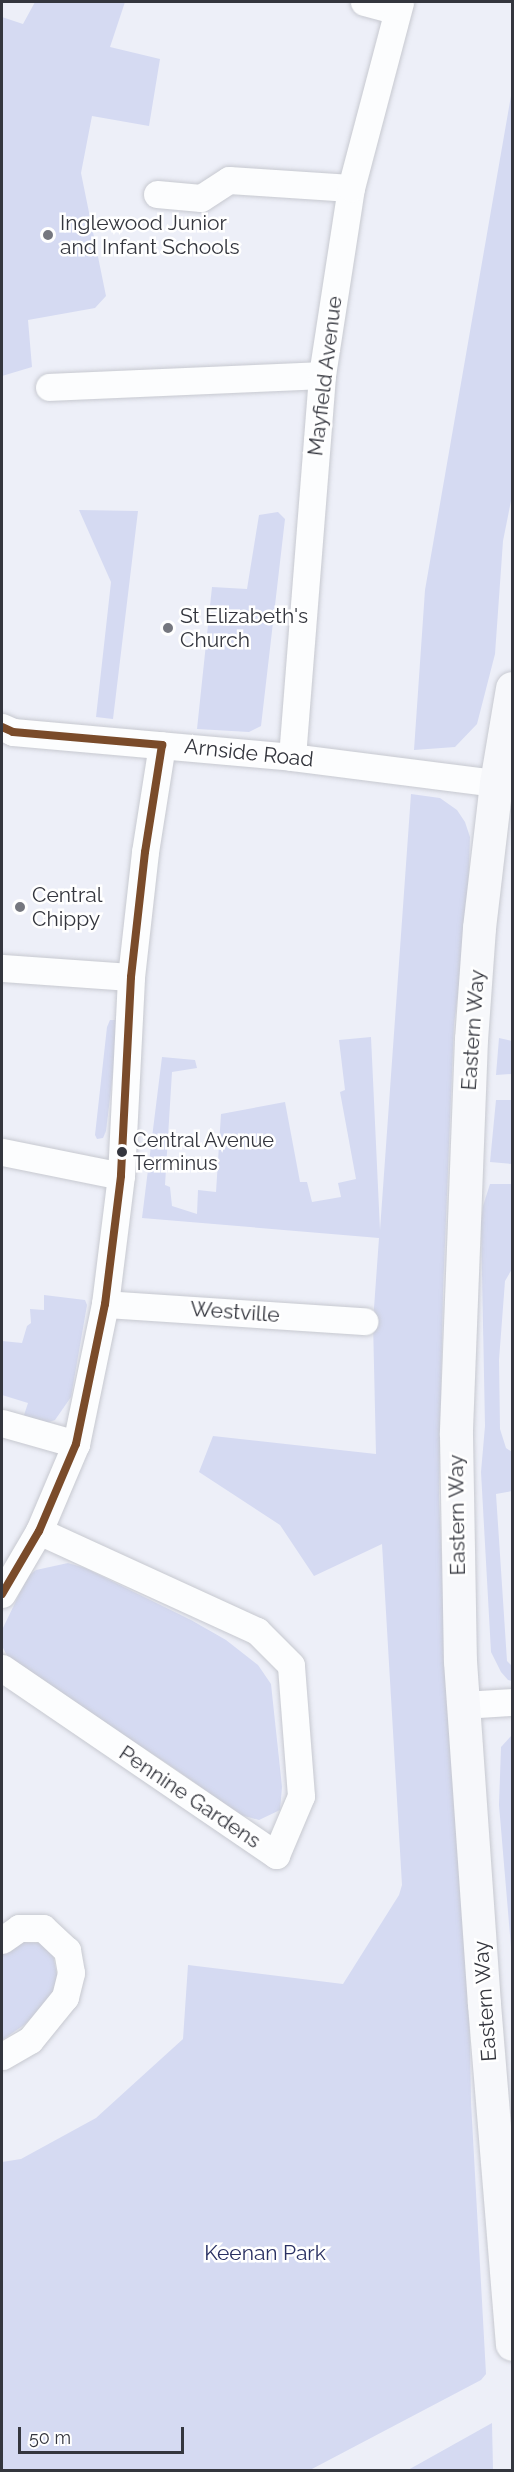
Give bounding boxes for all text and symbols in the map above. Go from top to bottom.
place label: Inglewood Junior and Infant Schools [60,210,240,260]
marker: Inglewood Junior and Infant Schools [41,228,55,242]
street label: Mayfield Avenue [303,294,347,458]
place label: St Elizabeth's Church [180,603,308,653]
marker: St Elizabeth's Church [161,621,175,635]
street label: Arnside Road [183,734,315,772]
place label: Central Chippy [32,882,102,932]
marker: Central Chippy [13,900,27,914]
street label: Eastern Way [456,968,490,1092]
place label: Central Avenue Terminus [133,1128,275,1175]
marker: Central Avenue Terminus [116,1146,128,1158]
street label: Westville [189,1296,281,1328]
street label: Eastern Way [443,1454,471,1576]
street label: Pennine Gardens [114,1740,266,1854]
street label: Eastern Way [468,1939,502,2063]
park label: Keenan Park [204,2240,326,2266]
scale bar [21,2415,188,2453]
text: 50 m [29,2427,71,2448]

